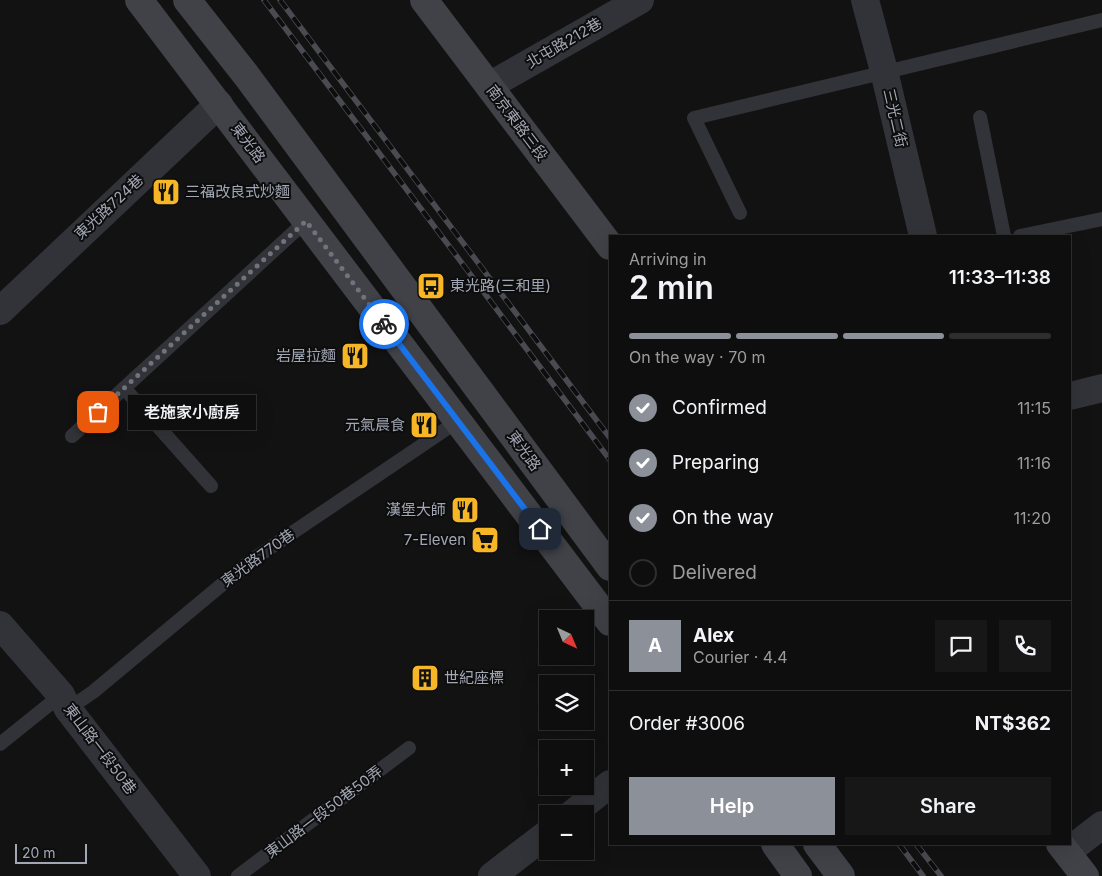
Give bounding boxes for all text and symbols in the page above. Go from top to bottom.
street label: 北屯路212巷 [522,13,605,72]
street label: 南京東路三段 [483,81,552,164]
street label: 三光二街 [879,87,911,149]
street label: 東光路 [227,119,270,166]
street label: 東光路724巷 [70,170,147,243]
restaurant icon: 三福改良式炒麵 [151,177,181,207]
place label: 三福改良式炒麵 [185,182,290,201]
text: Arriving in [629,249,706,269]
text: 11:33–11:38 [949,266,1051,289]
text: 2 min [629,268,714,307]
bus stop icon: 東光路(三和里) [416,271,446,301]
place label: 東光路(三和里) [450,276,551,295]
courier [359,299,409,349]
icon: bike [370,310,398,338]
restaurant icon: 岩屋拉麵 [340,341,370,371]
place label: 岩屋拉麵 [276,346,336,365]
text: On the way · 70 m [629,347,766,367]
pin [77,391,119,433]
callout: 老施家小廚房 [128,394,256,430]
icon: check [629,394,657,422]
text: Confirmed [672,396,767,419]
icon: bag [84,398,112,426]
text: 11:15 [1017,398,1051,418]
text: 老施家小廚房 [144,402,240,422]
restaurant icon: 元氣晨食 [409,410,439,440]
place label: 元氣晨食 [345,415,405,434]
street label: 東光路 [503,427,545,474]
icon: check [629,449,657,477]
text: Preparing [672,451,759,474]
text: 11:16 [1017,453,1051,473]
restaurant icon: 漢堡大師 [450,495,480,525]
place label: 漢堡大師 [386,500,446,519]
icon: check [629,504,657,532]
text: On the way [672,506,774,529]
pin [519,508,561,550]
text: 11:20 [1014,508,1051,528]
icon: home [526,515,554,543]
street label: 東光路770巷 [217,524,298,591]
supermarket icon: 7-Eleven [470,525,500,555]
place label: 7-Eleven [404,530,466,549]
text: Delivered [672,561,757,584]
north arrow [539,610,594,665]
map controls [539,610,594,860]
button: chat [935,620,987,672]
button: phone [999,620,1051,672]
text: Alex [693,624,734,647]
text: A [648,634,662,657]
text: Courier · 4.4 [693,647,788,667]
building icon: 世紀座標 [410,663,440,693]
place label: 世紀座標 [444,668,504,687]
button: layers [539,675,594,730]
street label: 東山路一段50巷 [60,700,141,798]
text: Order #3006 [629,712,745,735]
text: NT$362 [975,712,1051,735]
button: + [539,740,594,795]
street label: 東山路一段50巷50弄 [261,761,386,862]
button: Help [629,777,835,835]
button: Share [845,777,1051,835]
button: − [539,805,594,860]
scale bar [15,841,88,864]
text: 20 m [22,844,56,861]

